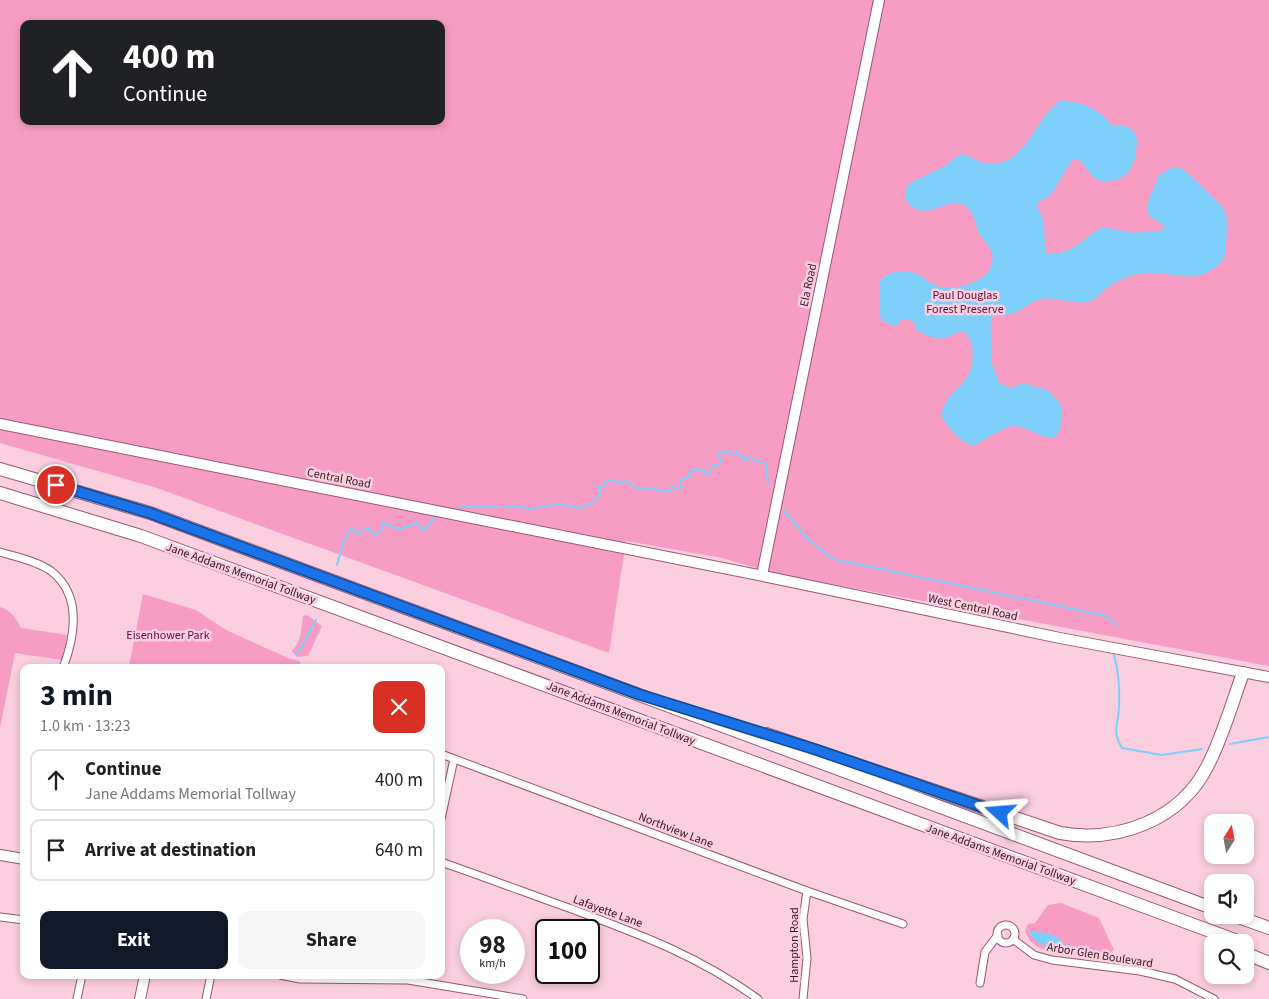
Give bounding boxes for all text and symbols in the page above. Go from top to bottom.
text: 400 m [123,32,215,82]
icon: ahead [40,40,105,105]
text: Continue [123,78,207,110]
street label: Ela Road [796,262,821,308]
park label: Paul Douglas Forest Preserve [926,287,1004,318]
pin [35,464,77,506]
street label: Central Road [306,464,372,493]
icon: arrive [42,471,70,499]
street label: Jane Addams Memorial Tollway [164,538,318,609]
street label: West Central Road [927,590,1019,625]
park label: Eisenhower Park [126,627,210,644]
text: 3 min [40,674,113,717]
street label: Jane Addams Memorial Tollway [544,677,698,750]
button: close [373,681,425,733]
text: 1.0 km · 13:23 [40,715,130,737]
text: Continue [85,756,162,783]
icon: ahead [42,766,70,794]
text: 400 m [375,767,423,794]
text: Jane Addams Memorial Tollway [85,783,296,805]
position arrow [973,786,1025,838]
street label: Northview Lane [636,808,716,853]
north arrow [1204,814,1254,864]
map controls [1204,814,1254,984]
street label: Jane Addams Memorial Tollway [924,819,1078,890]
icon: arrive [42,836,70,864]
text: Arrive at destination [85,837,256,864]
text: 640 m [375,837,423,864]
button: sound [1204,874,1254,924]
street label: Lafayette Lane [571,891,645,932]
street label: Hampton Road [786,907,803,983]
button: Exit [40,911,228,969]
button: Share [238,911,425,969]
speed limit sign: 100 [535,919,600,984]
text: 98 [479,927,506,963]
button: search [1204,934,1254,984]
street label: Arbor Glen Boulevard [1046,939,1154,972]
text: km/h [479,955,506,972]

